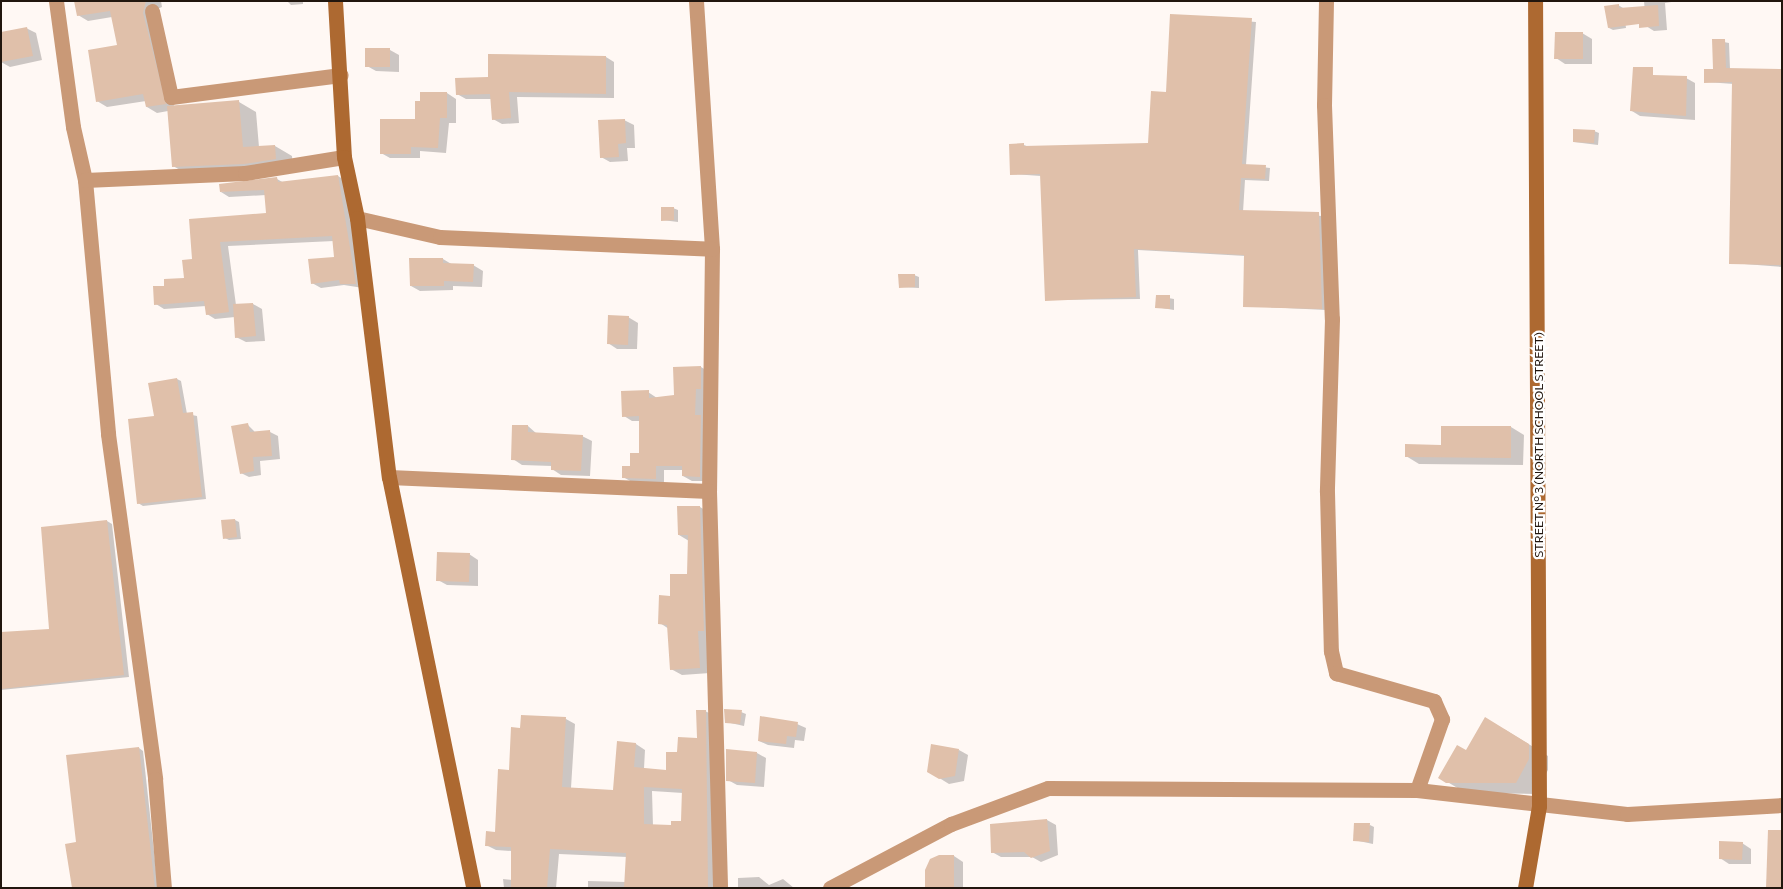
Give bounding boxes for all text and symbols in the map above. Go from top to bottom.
street label: STREET N° 3 (NORTH SCHOOL STREET) [1532,332,1546,558]

